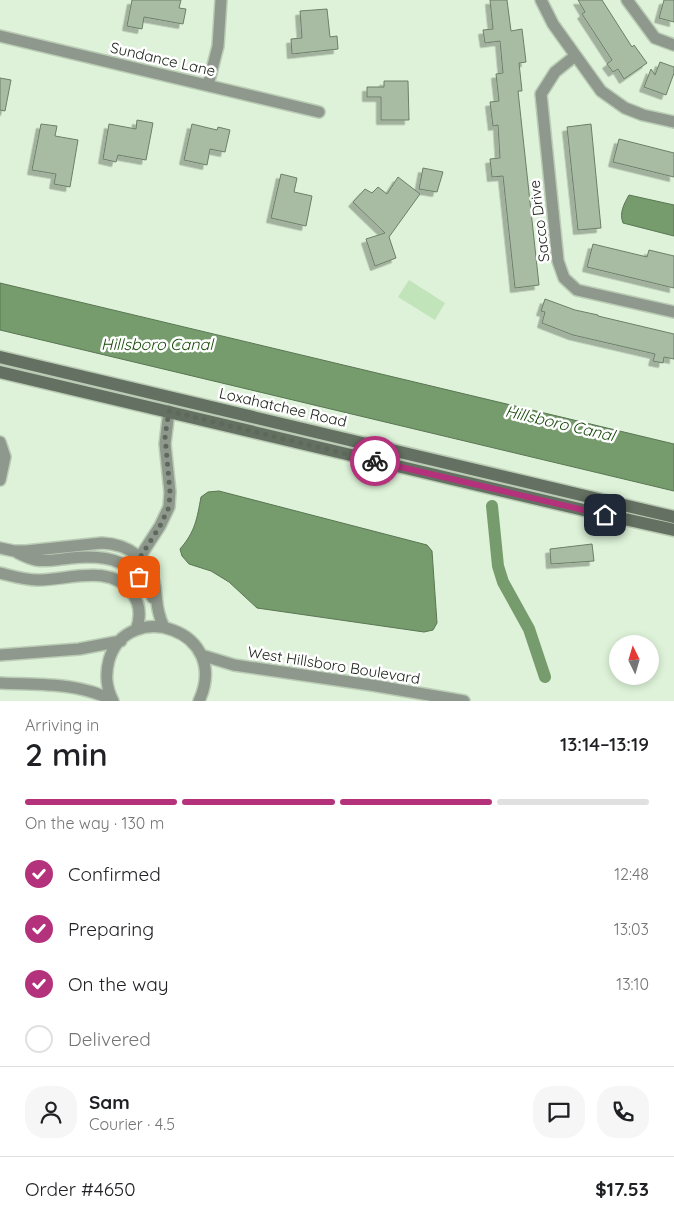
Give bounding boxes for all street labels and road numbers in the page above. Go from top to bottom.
street label: Sundance Lane [109,38,217,80]
street label: Sacco Drive [525,179,553,263]
street label: Loxahatchee Road [217,383,349,431]
street label: West Hillsboro Boulevard [246,642,422,688]

